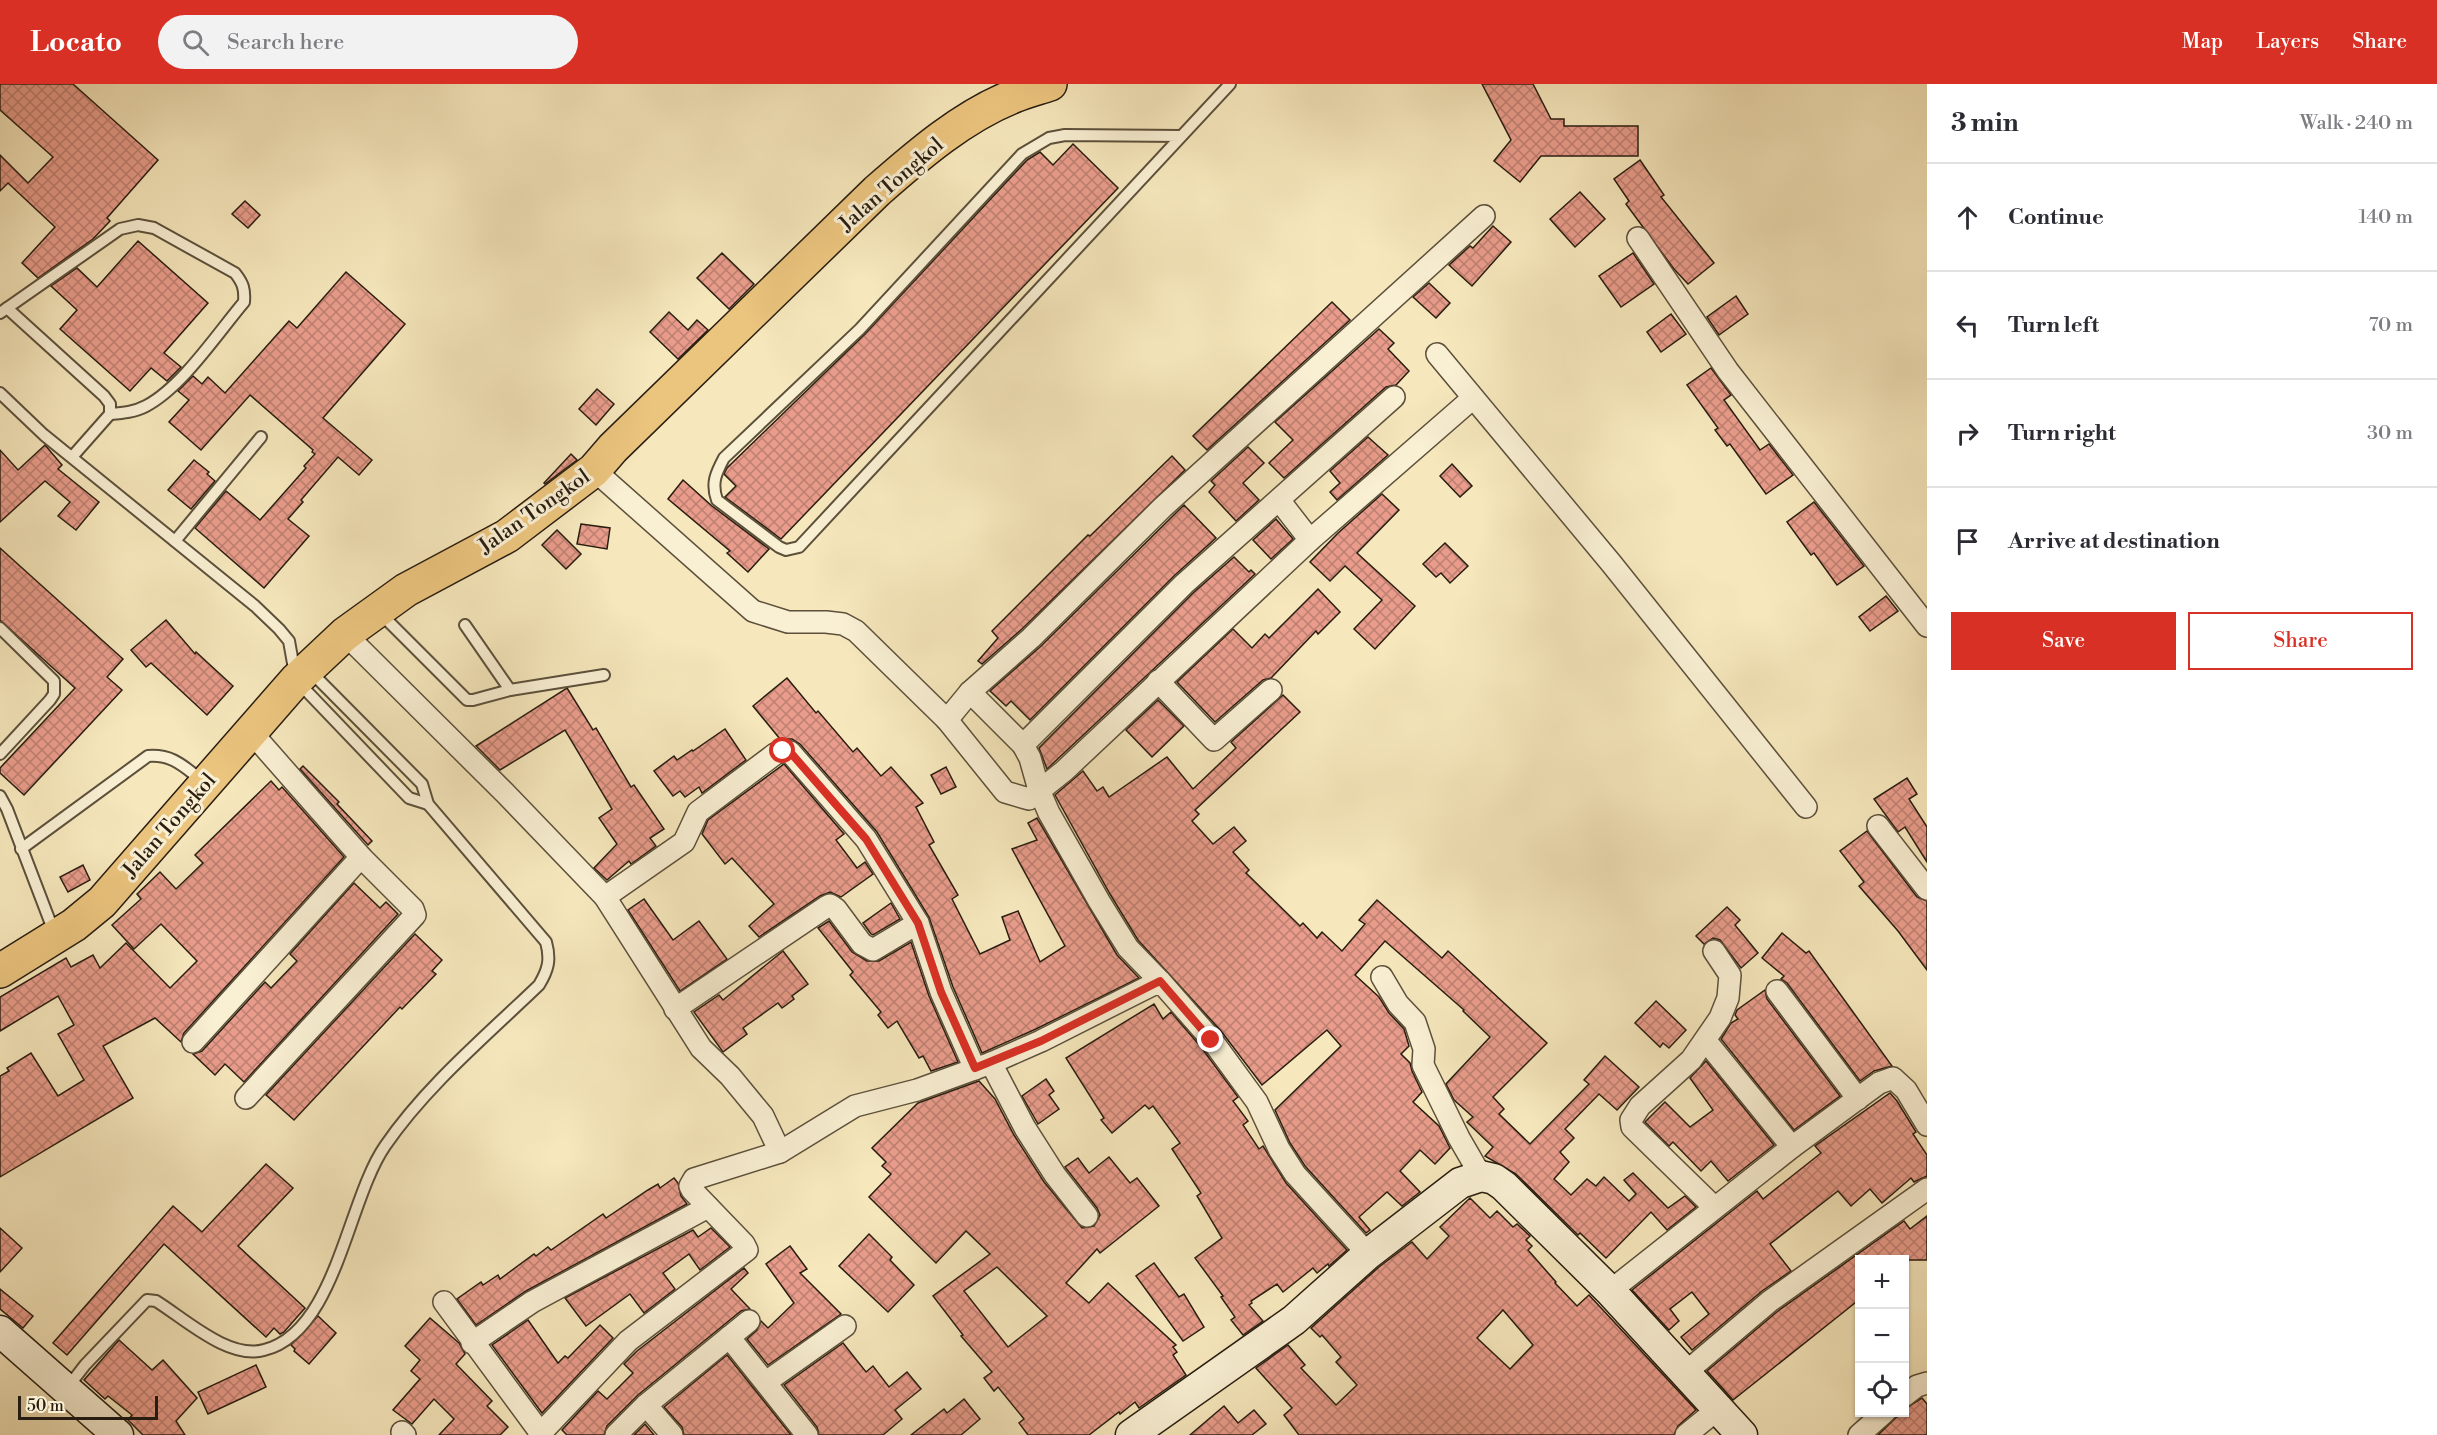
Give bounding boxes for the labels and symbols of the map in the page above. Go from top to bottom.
street label: Jalan Tongkol [833,132,949,238]
street label: Jalan Tongkol [473,464,595,560]
route start [769,737,795,763]
street label: Jalan Tongkol [117,768,222,884]
route end [1197,1026,1223,1052]
scale bar [18,1393,158,1420]

